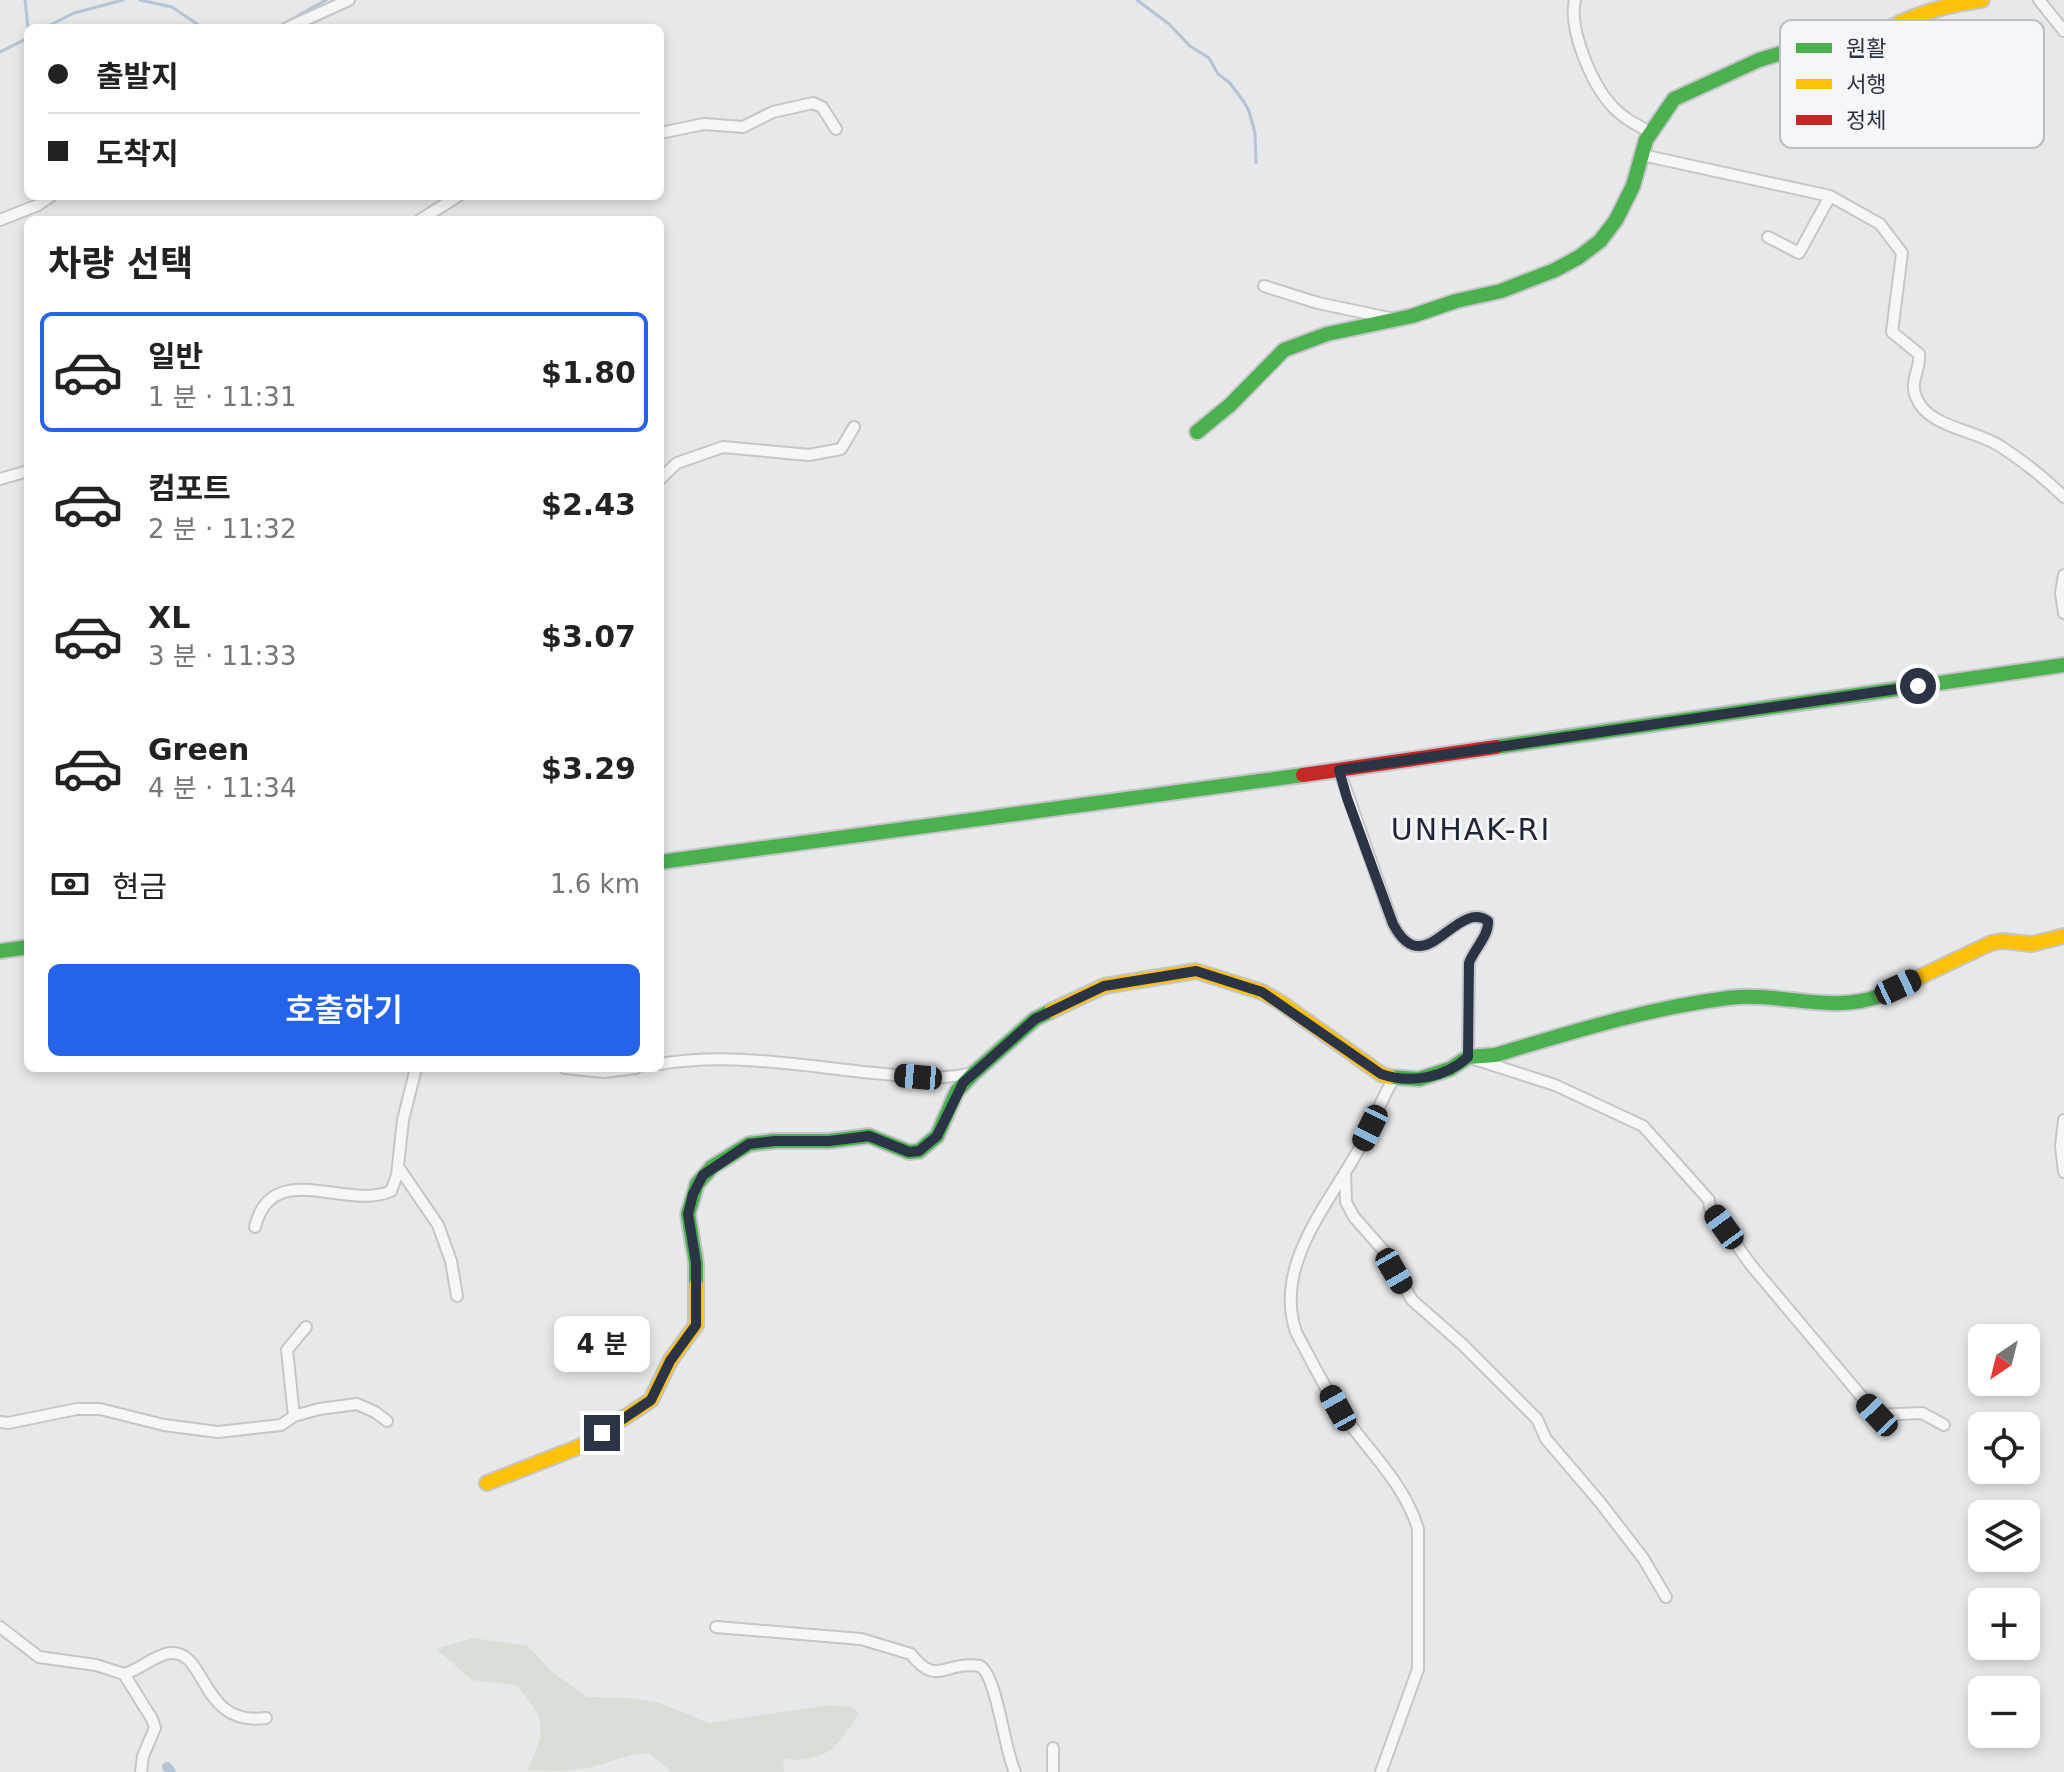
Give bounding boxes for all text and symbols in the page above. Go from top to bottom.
legend [1780,20,2044,148]
text: 원활 [1846,36,1886,61]
text: 출발지 [96,59,179,94]
text: 서행 [1846,72,1886,97]
text: 정체 [1846,108,1886,133]
text: 도착지 [96,136,179,171]
text: 차량 선택 [48,243,193,284]
icon: car [52,336,124,408]
text: 일반 [148,339,203,374]
text: $1.80 [541,355,636,390]
text: 1 분 · 11:31 [148,382,296,412]
icon: car [52,468,124,540]
text: 컴포트 [148,471,231,506]
text: $2.43 [541,487,636,522]
text: 2 분 · 11:32 [148,514,296,544]
icon: car [52,600,124,672]
text: XL [148,600,190,635]
text: $3.07 [541,619,636,654]
text: 3 분 · 11:33 [148,641,296,671]
route start [1900,668,1936,704]
icon: car [52,732,124,804]
text: Green [148,732,249,767]
text: $3.29 [541,751,636,786]
text: 4 분 · 11:34 [148,773,296,803]
district label: UNHAK-RI [1391,812,1551,847]
icon: cash [48,862,92,906]
text: 현금 [112,869,167,904]
text: 1.6 km [550,869,640,899]
button: 호출하기 [48,964,640,1056]
car [1871,966,1925,1008]
car [893,1063,943,1091]
car [1349,1101,1391,1155]
car [1700,1201,1748,1253]
car [1372,1244,1416,1298]
callout: 4 분 [554,1317,650,1373]
north arrow [1968,1324,2040,1396]
map controls [1968,1324,2040,1748]
text: 4 분 [576,1329,628,1359]
car [1316,1381,1360,1435]
car [1852,1389,1902,1441]
button: locate [1968,1412,2040,1484]
route end [584,1415,620,1451]
button: layers [1968,1500,2040,1572]
button: + [1968,1588,2040,1660]
button: − [1968,1676,2040,1748]

